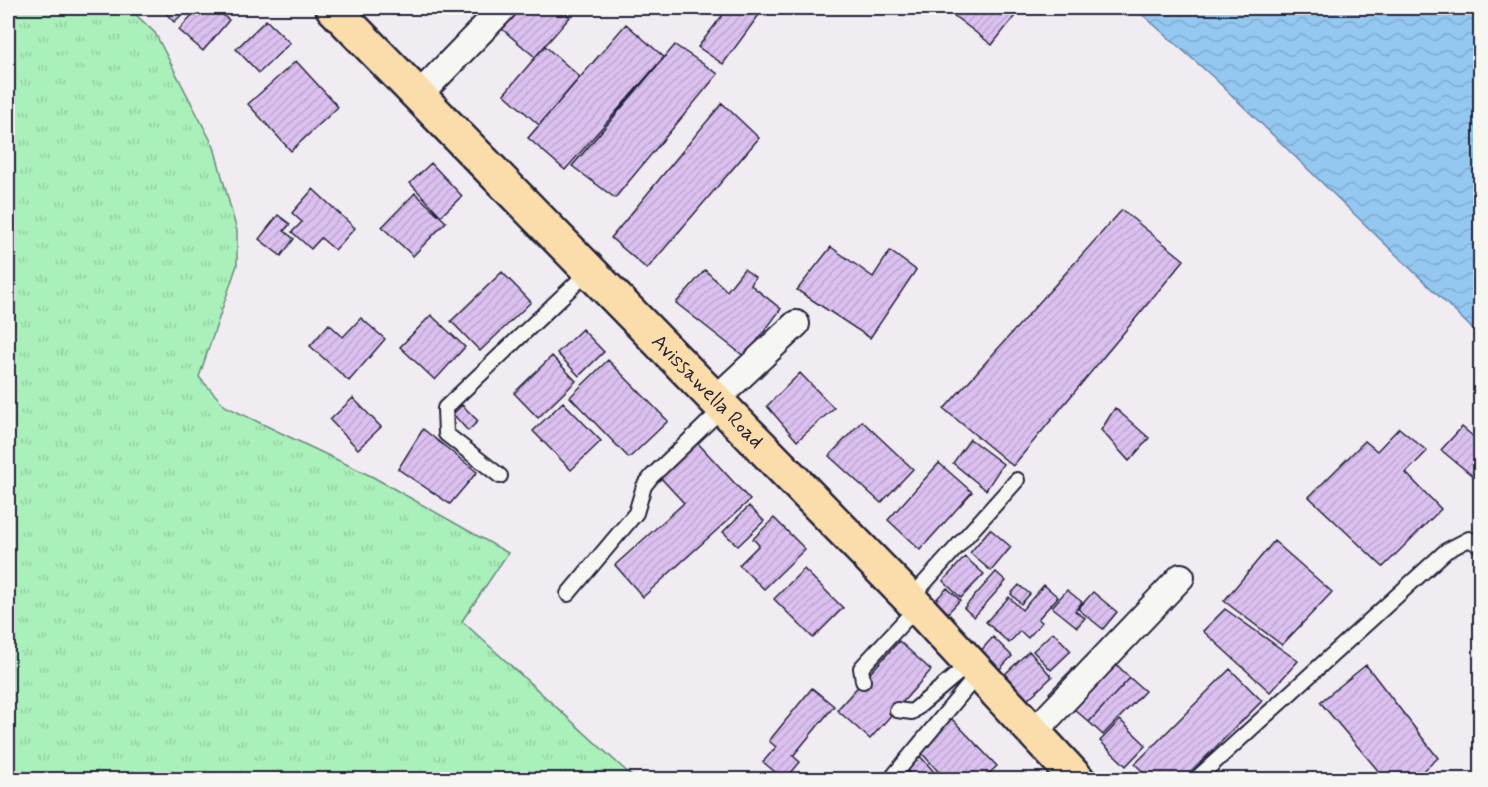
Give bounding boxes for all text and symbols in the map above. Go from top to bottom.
street label: Avissawella Road [645,328,770,455]

